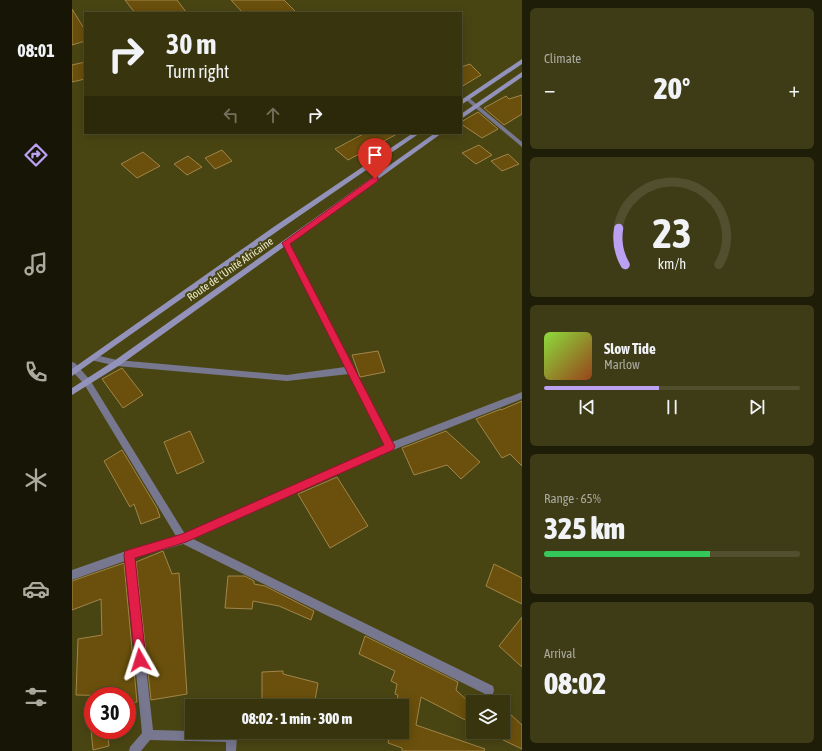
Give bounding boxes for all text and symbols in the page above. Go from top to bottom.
icon: right [100,28,152,80]
text: 30 m [166,28,216,60]
text: 08:01 [17,40,55,61]
text: Climate [544,51,581,66]
text: Turn right [166,61,229,82]
text: 20° [654,71,690,105]
text: − [544,76,555,102]
text: + [789,76,800,102]
icon: left [220,104,242,126]
icon: ahead [262,104,284,126]
icon: right [304,104,326,126]
pin [358,138,392,179]
icon: directions [22,141,50,169]
icon: arrive [364,144,386,166]
text: 23 [652,209,692,257]
street label: Route de l'Unité Africaine [185,235,275,303]
icon: music [22,250,50,278]
text: km/h [658,255,686,271]
text: Slow Tide [604,340,656,357]
text: Marlow [604,357,640,372]
icon: phone [22,358,50,386]
icon: previous [576,396,598,418]
icon: pause [661,396,683,418]
icon: next [746,396,768,418]
icon: climate [22,466,50,494]
text: Range · 65% [544,491,601,506]
text: 325 km [544,511,625,545]
icon: car [22,575,50,603]
position arrow [119,639,161,681]
text: Arrival [544,646,576,661]
text: 08:02 [544,666,606,700]
icon: filters [22,683,50,711]
speed limit sign: 30 [84,687,136,739]
map controls [466,695,510,739]
button: layers [466,695,510,739]
text: 08:02 · 1 min · 300 m [242,710,352,727]

